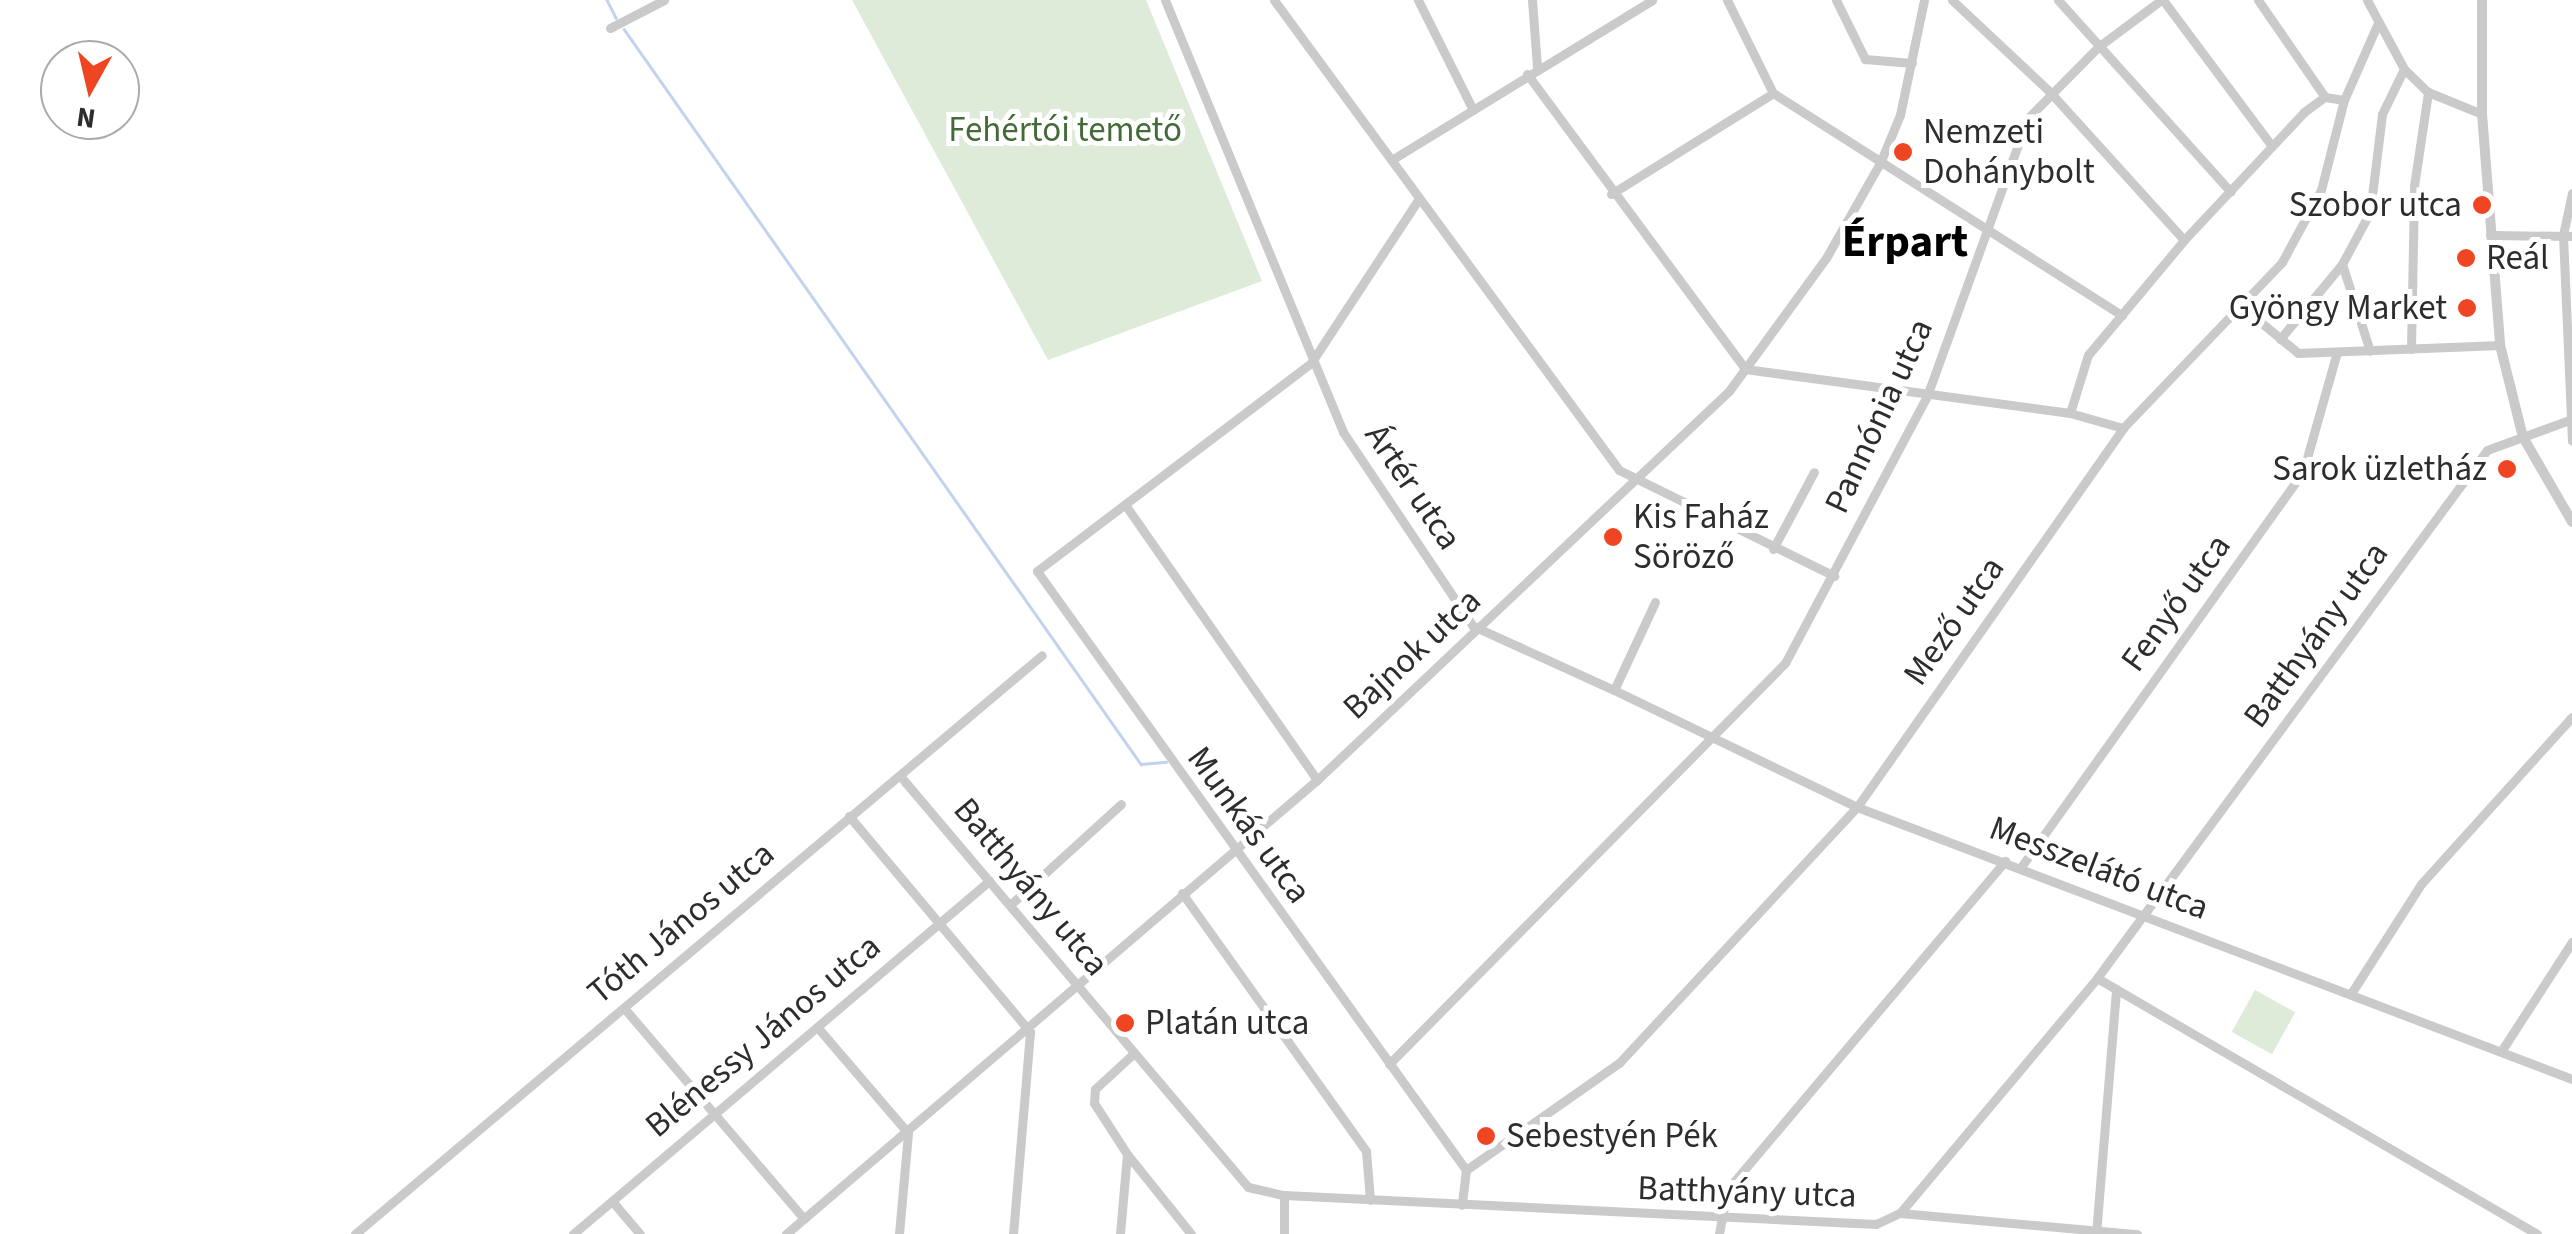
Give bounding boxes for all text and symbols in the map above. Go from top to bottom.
north arrow [40,40,140,140]
text: N [74,97,98,139]
park label: Fehértói temető [948,109,1182,151]
place label: Nemzeti Dohánybolt [1923,111,2095,193]
marker: Nemzeti Dohánybolt [1892,141,1914,163]
place label: Szobor utca [2289,184,2462,226]
marker: Szobor utca [2471,194,2493,216]
district label: Érpart [1842,216,1968,270]
place label: Reál [2486,237,2549,279]
marker: Reál [2455,247,2477,269]
place label: Gyöngy Market [2229,287,2447,329]
marker: Gyöngy Market [2456,297,2478,319]
street label: Pannónia utca [1816,312,1942,520]
street label: Ártér utca [1356,416,1470,558]
place label: Sarok üzletház [2272,448,2487,490]
marker: Sarok üzletház [2496,458,2518,480]
place label: Kis Faház Söröző [1633,496,1769,578]
marker: Kis Faház Söröző [1602,526,1624,548]
street label: Fenyő utca [2112,526,2240,680]
street label: Batthyány utca [2235,534,2397,736]
street label: Mező utca [1895,549,2013,693]
street label: Bajnok utca [1334,580,1490,728]
street label: Munkás utca [1178,738,1320,912]
street label: Batthyány utca [944,790,1118,984]
street label: Messzelátó utca [1984,807,2214,929]
street label: Tóth János utca [579,833,783,1013]
street label: Blénessy János utca [637,925,889,1147]
place label: Platán utca [1145,1002,1309,1044]
marker: Platán utca [1114,1012,1136,1034]
place label: Sebestyén Pék [1506,1115,1718,1157]
marker: Sebestyén Pék [1475,1125,1497,1147]
street label: Batthyány utca [1637,1167,1857,1217]

